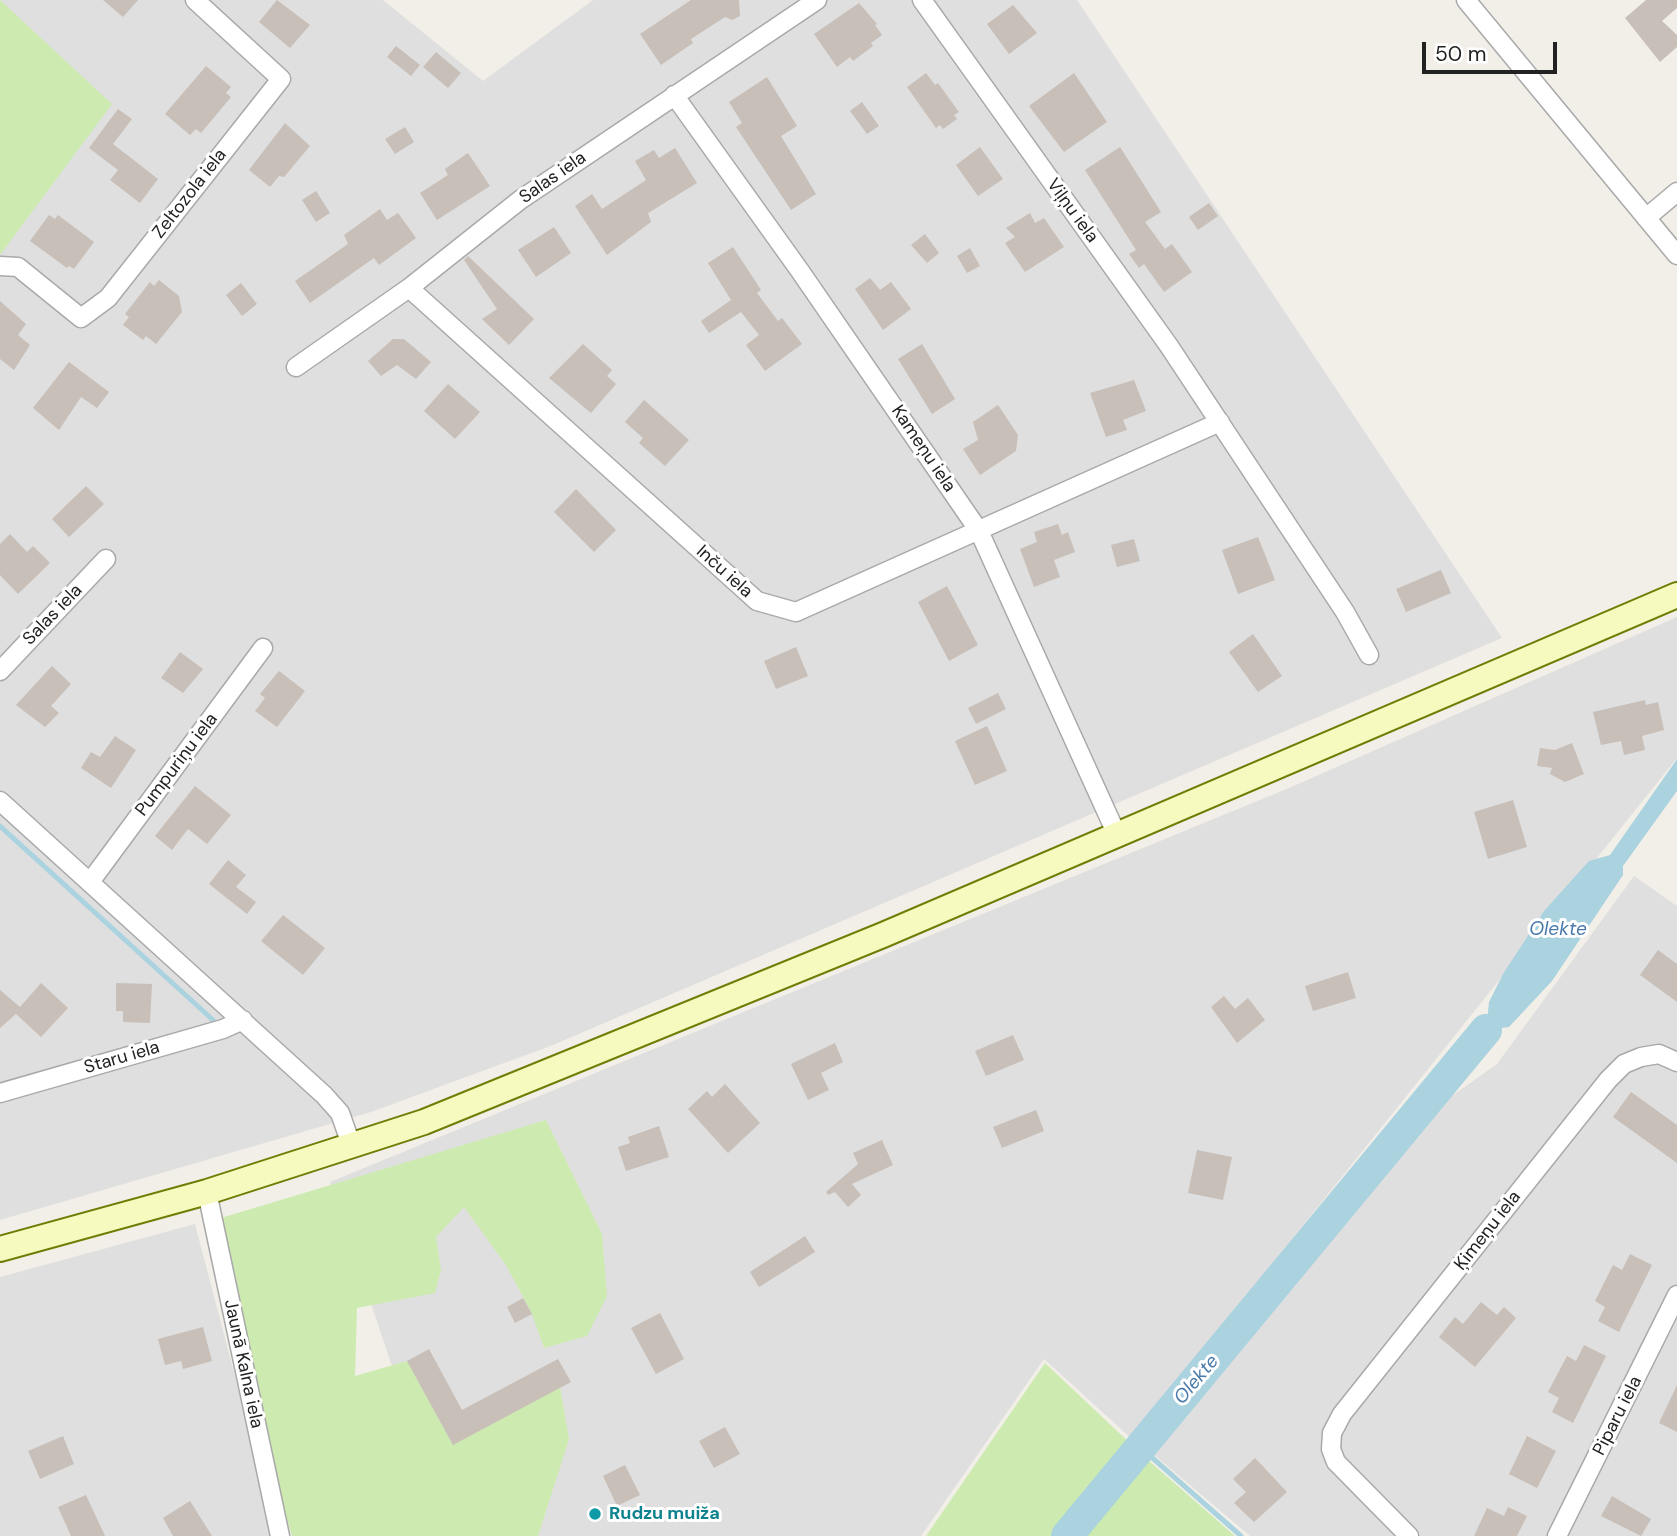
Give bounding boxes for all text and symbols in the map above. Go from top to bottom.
scale bar [1425,28,1560,72]
text: 50 m [1435,40,1486,68]
street label: Zeltozola iela [148,145,232,243]
street label: Salas iela [516,147,590,209]
street label: Viļņu iela [1041,175,1103,247]
street label: Kameņu iela [886,402,960,496]
street label: Inču iela [691,541,757,603]
street label: Salas iela [19,580,87,650]
street label: Pumpuriņu iela [131,709,223,821]
water label: Olekte [1529,919,1587,941]
street label: Staru iela [82,1037,162,1079]
street label: Ķimeņu iela [1450,1187,1526,1275]
street label: Jaunā Kalna iela [219,1298,267,1430]
water label: Olekte [1170,1351,1224,1409]
street label: Piparu iela [1589,1373,1647,1459]
place label: Rudzu muiža [609,1503,720,1525]
marker: Rudzu muiža [587,1506,603,1522]

